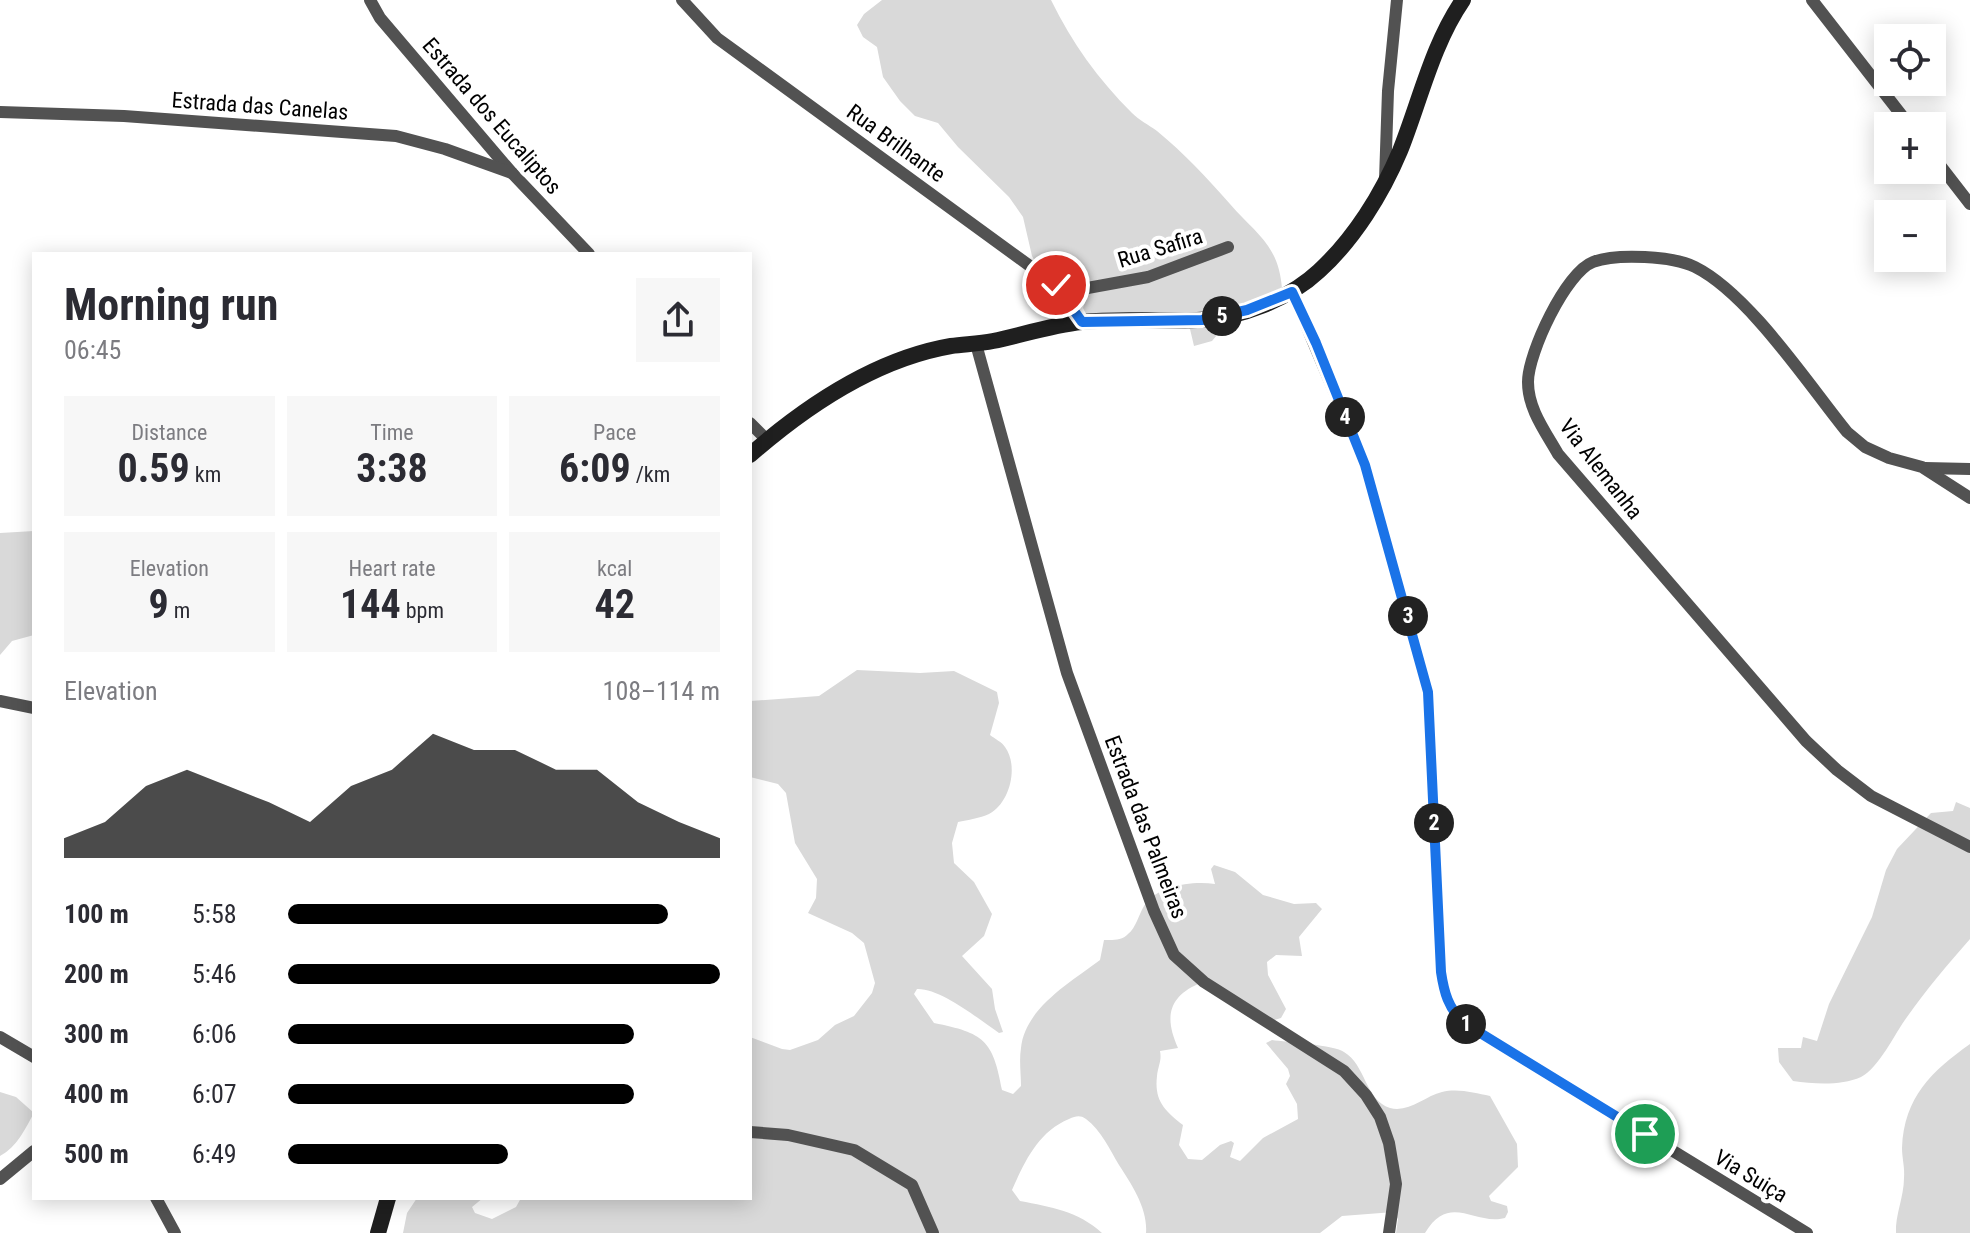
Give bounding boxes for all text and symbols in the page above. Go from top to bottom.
map controls [1874,24,1946,272]
button: locate [1874,24,1946,96]
street label: Estrada dos Eucaliptos [418,33,566,199]
street label: Estrada das Canelas [171,87,349,125]
street label: Rua Brilhante [842,99,950,187]
button: + [1874,112,1946,184]
button: − [1874,200,1946,272]
street label: Rua Safira [1115,223,1205,273]
pin [1022,251,1090,319]
icon: check [1034,263,1078,307]
button: share [636,278,720,362]
text: Morning run [64,279,278,331]
pin: 5 [1202,296,1242,336]
text: 5 [1216,303,1228,328]
text: 06:45 [64,335,121,365]
pin: 4 [1325,397,1365,437]
text: 4 [1339,404,1351,429]
street label: Via Alemanha [1554,414,1648,524]
text: Distance [131,420,207,445]
text: Time [370,420,414,445]
text: Pace [593,420,636,445]
text: 0.59 [117,445,190,492]
text: 3:38 [356,445,428,492]
text: 6:09 [559,445,631,492]
text: km [190,462,221,487]
text: /km [631,462,670,487]
text: Elevation [130,556,209,581]
text: Heart rate [349,556,435,581]
text: kcal [597,556,632,581]
text: 9 [148,581,169,628]
text: 144 [340,581,401,628]
text: 42 [594,581,635,628]
pin: 3 [1388,596,1428,636]
text: m [169,598,190,623]
text: bpm [401,598,444,623]
text: 3 [1402,603,1414,628]
text: Elevation [64,676,158,706]
text: 108–114 m [603,676,720,706]
street label: Estrada das Palmeiras [1100,732,1192,922]
pin: 2 [1414,803,1454,843]
text: 2 [1428,810,1440,835]
text: 100 m [64,899,129,929]
text: 5:58 [192,899,237,929]
text: 200 m [64,959,129,989]
text: 5:46 [192,959,237,989]
pin: 1 [1446,1004,1486,1044]
text: 1 [1460,1011,1472,1036]
text: 300 m [64,1019,129,1049]
text: 6:06 [192,1019,237,1049]
text: 400 m [64,1079,129,1109]
text: 6:07 [192,1079,237,1109]
pin [1611,1100,1679,1168]
icon: arrive [1623,1112,1667,1156]
text: 500 m [64,1139,129,1169]
text: 6:49 [192,1139,237,1169]
street label: Via Suiça [1710,1144,1792,1208]

